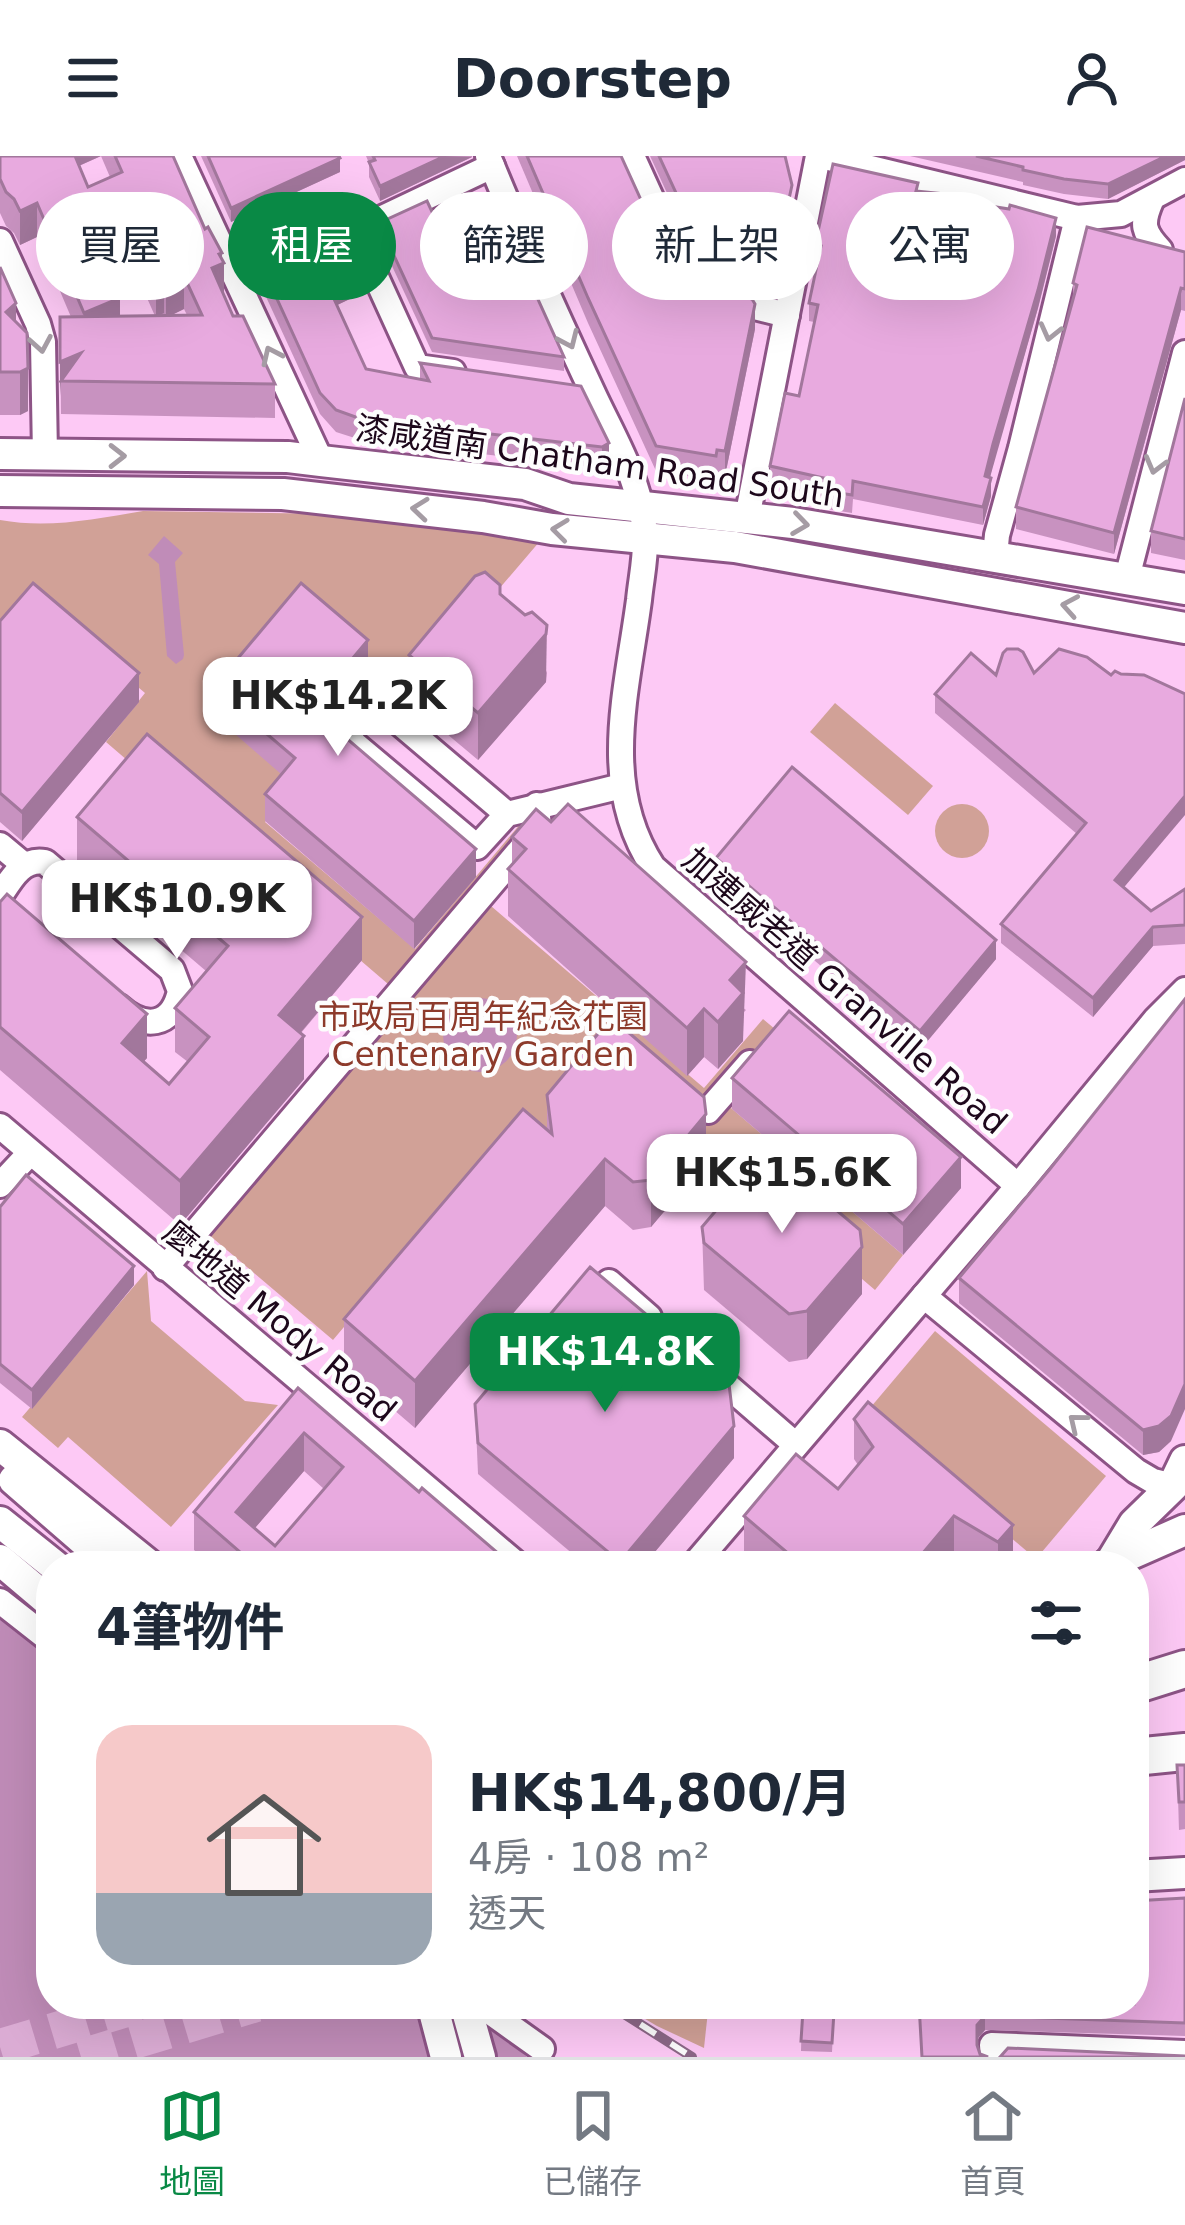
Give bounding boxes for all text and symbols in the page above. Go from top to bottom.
icon: menu [60,45,126,111]
icon: person [1059,45,1125,111]
text: Doorstep [453,47,732,110]
chip: 買屋 [36,192,204,300]
chip: 租屋 [228,192,396,300]
chip: 篩選 [420,192,588,300]
chip: 新上架 [612,192,822,300]
chip: 公寓 [846,192,1014,300]
one-way arrow [1038,321,1063,341]
one-way arrow [554,328,578,349]
one-way arrow [28,334,53,354]
one-way arrow [262,346,285,367]
street label: 漆咸道南 Chatham Road South [353,408,847,516]
one-way arrow [108,442,127,468]
one-way arrow [1144,455,1169,475]
one-way arrow [410,497,430,523]
one-way arrow [791,510,810,536]
one-way arrow [550,517,570,543]
one-way arrow [1060,594,1080,620]
pin: HK$14.2K [214,657,462,759]
text: HK$14.2K [230,673,446,718]
street label: 加連威老道 Granville Road [675,840,1015,1142]
pin: HK$10.9K [53,860,301,962]
text: HK$10.9K [69,876,285,921]
park label: 市政局百周年紀念花園 Centenary Garden [318,997,648,1074]
pin: HK$15.6K [658,1134,906,1236]
text: HK$15.6K [674,1150,890,1195]
street label: 麼地道 Mody Road [156,1212,404,1430]
pin: HK$14.8K [481,1313,729,1415]
text: HK$14.8K [497,1329,713,1374]
one-way arrow [1069,1415,1091,1437]
icon: filters [1023,1590,1089,1656]
text: 4筆物件 [96,1598,285,1657]
text: HK$14,800/月 [468,1764,852,1823]
icon: home [192,1773,336,1917]
text: 4房 · 108 m² [468,1835,709,1880]
text: 透天 [468,1891,546,1936]
tab: 地圖 [159,2083,225,2203]
tab: 已儲存 [543,2083,642,2203]
tab: 首頁 [960,2083,1026,2203]

